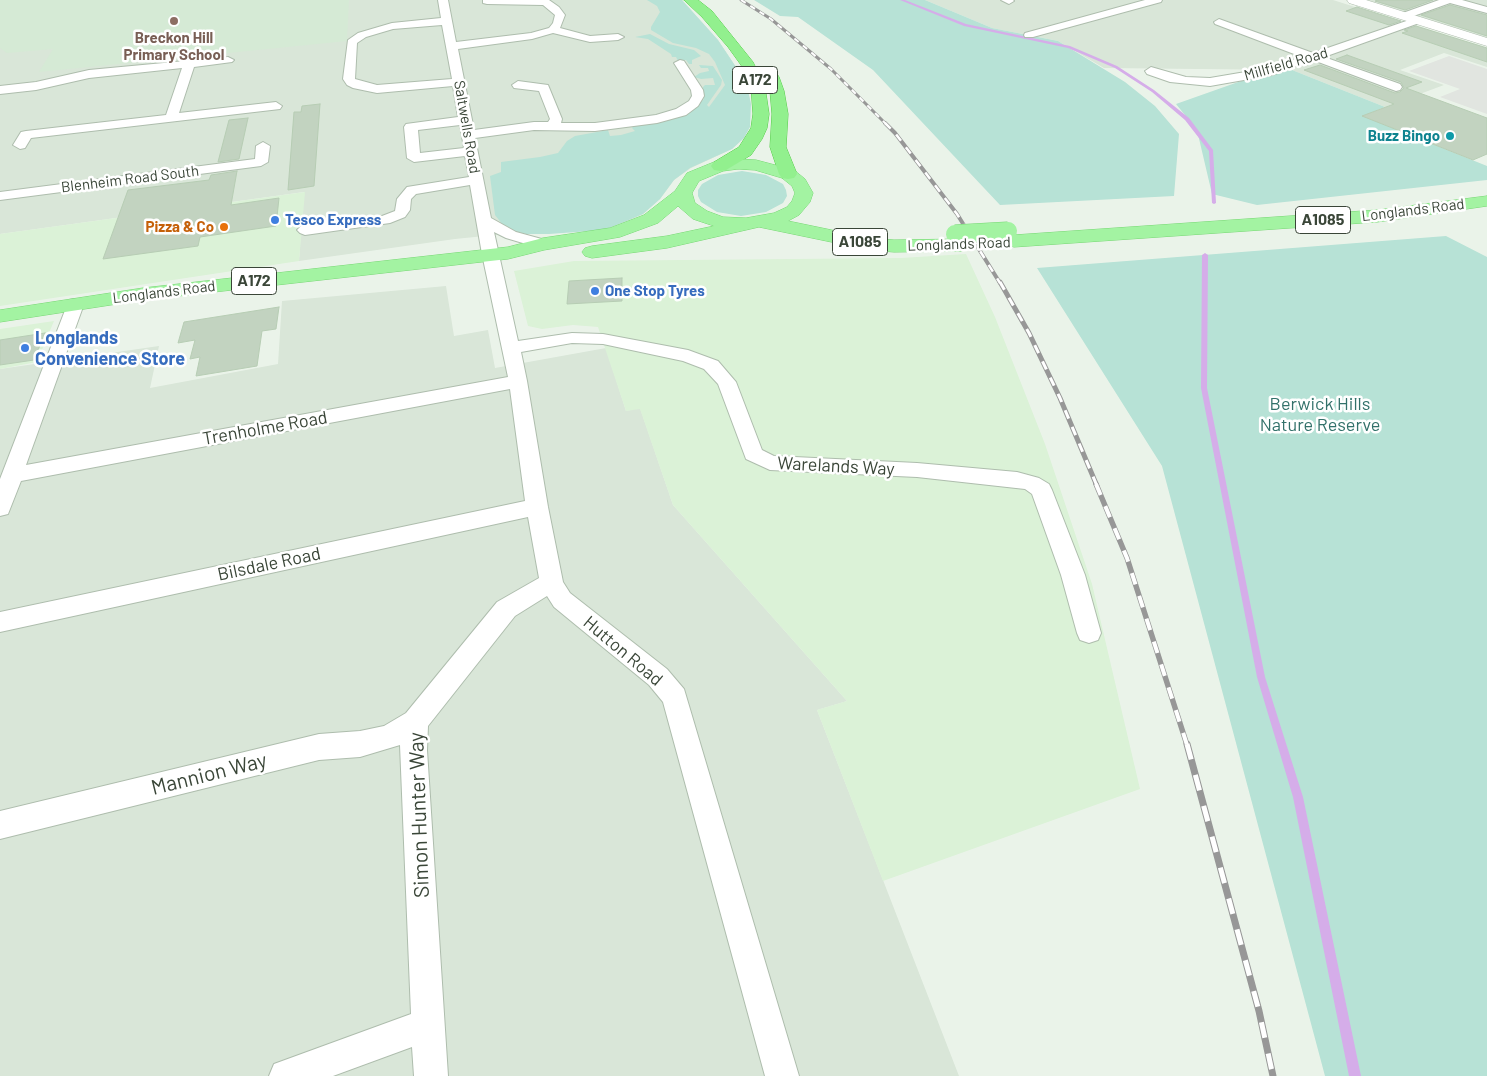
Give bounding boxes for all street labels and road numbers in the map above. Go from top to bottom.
street label: Millfield Road [1242,43,1330,85]
road number: A172 [732,66,778,94]
street label: Saltwells Road [450,79,484,175]
street label: Blenheim Road South [60,162,200,196]
street label: Longlands Road [1361,195,1465,225]
road number: A1085 [1296,206,1350,234]
road number: A1085 [832,228,888,256]
street label: Longlands Road [907,233,1011,255]
road number: A172 [232,268,276,294]
street label: Longlands Road [112,277,216,307]
street label: Trenholme Road [201,406,329,450]
street label: Warelands Way [777,452,895,480]
street label: Bilsdale Road [215,543,323,585]
street label: Hutton Road [579,611,667,691]
street label: Simon Hunter Way [404,732,434,898]
street label: Mannion Way [149,747,269,801]

